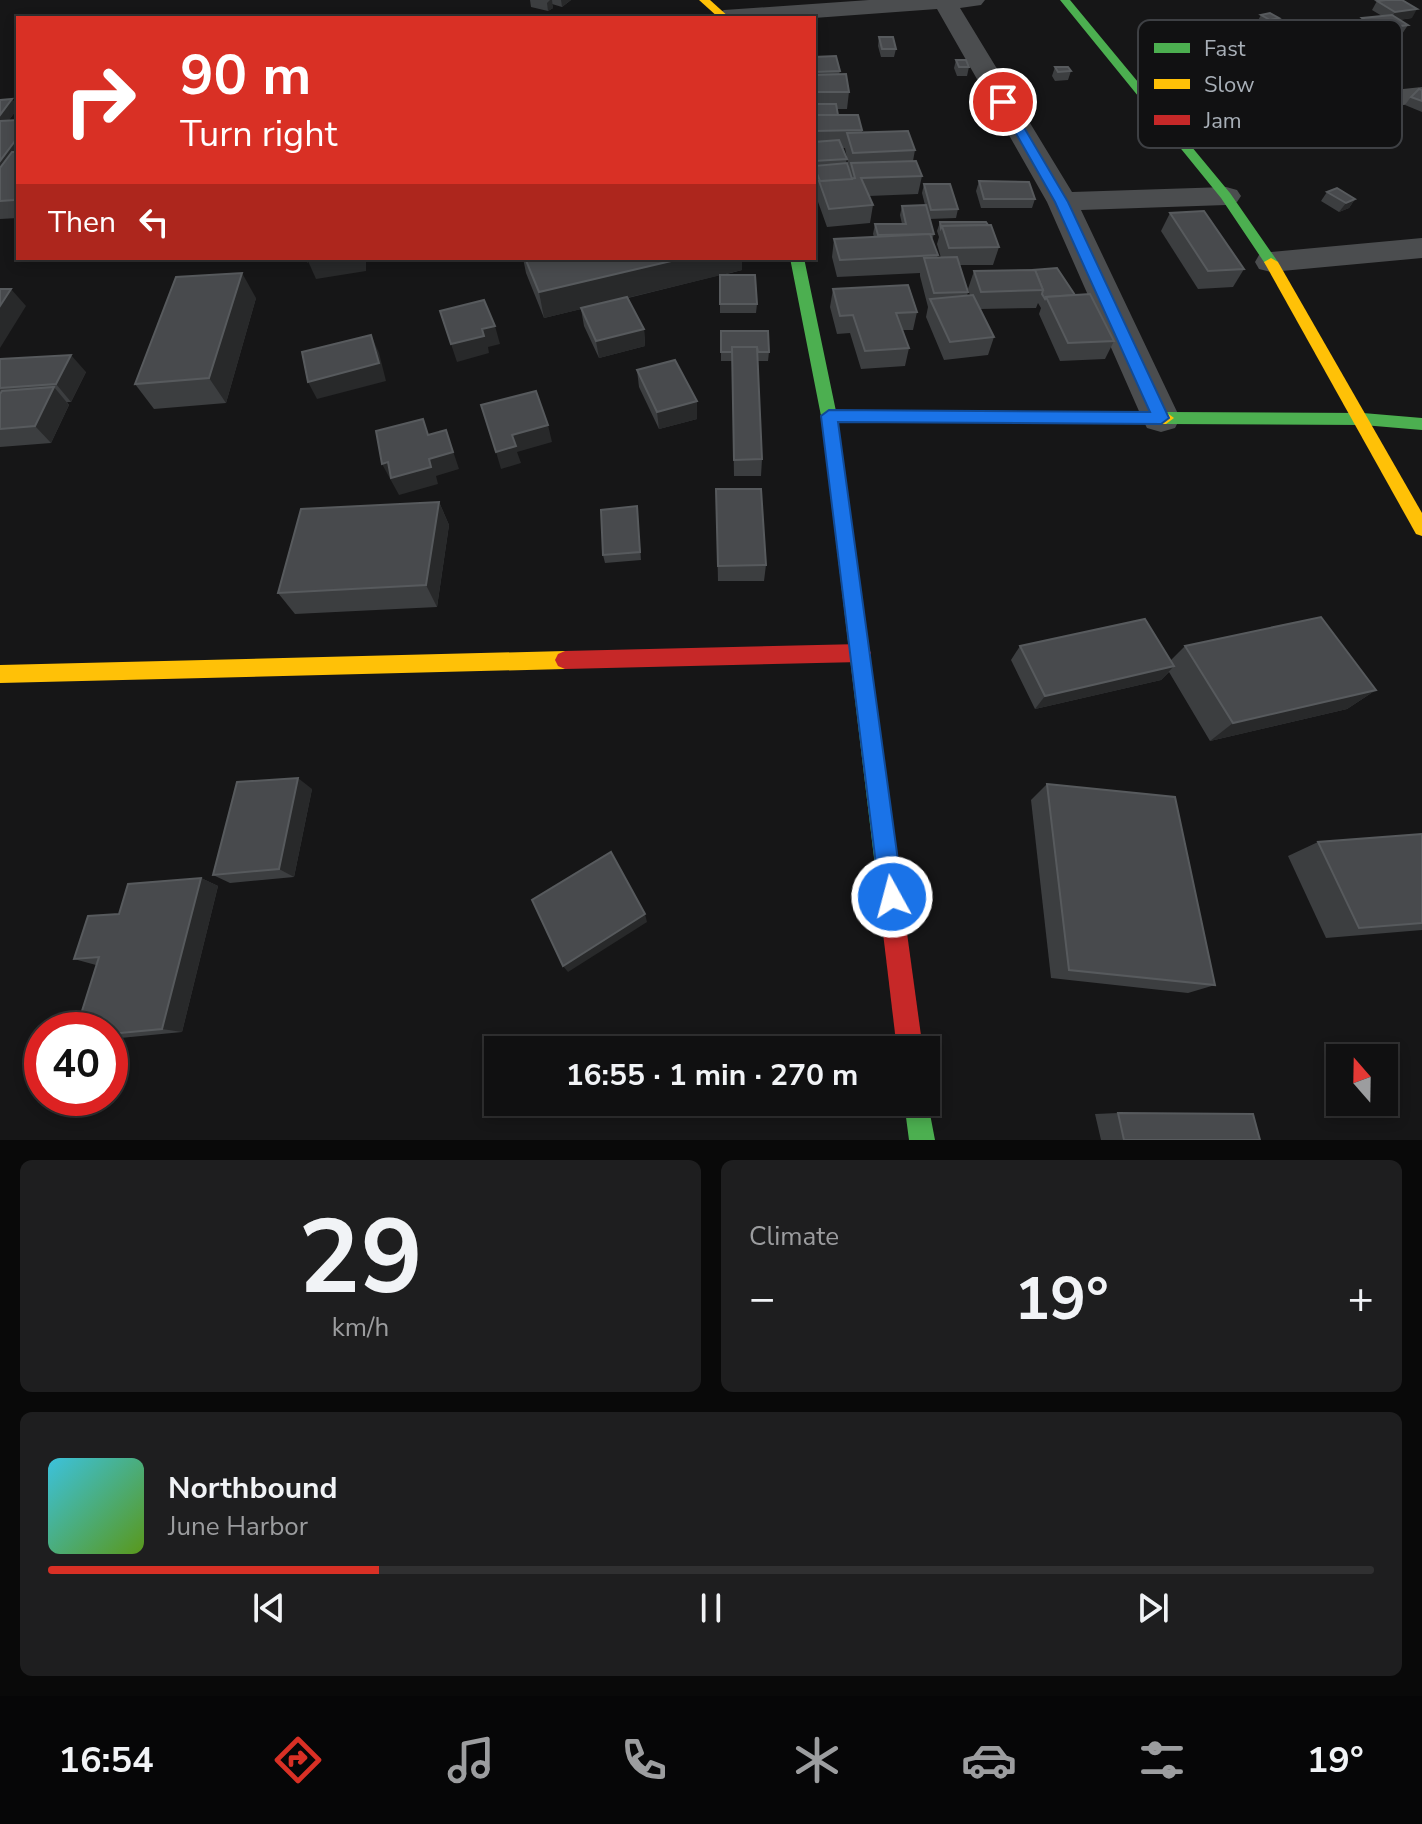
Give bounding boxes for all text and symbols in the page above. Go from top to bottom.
legend [1138,20,1402,148]
text: Fast [1204,34,1246,64]
text: 90 m [180,37,311,114]
icon: right [48,48,152,152]
pin [969,68,1037,136]
text: Slow [1204,70,1255,100]
icon: arrive [981,80,1025,124]
text: Jam [1203,106,1242,136]
text: Turn right [180,110,337,159]
icon: left [132,200,176,244]
text: Then [48,202,116,243]
position arrow [850,855,934,939]
speed limit sign: 40 [24,1012,128,1116]
north arrow [1326,1044,1398,1116]
map controls [1326,1044,1398,1116]
text: 16:55 · 1 min · 270 m [566,1055,858,1096]
text: 29 [298,1187,423,1329]
text: Climate [749,1219,839,1254]
text: 19° [1014,1258,1109,1340]
text: − [749,1269,775,1329]
text: + [1348,1269,1374,1329]
text: km/h [332,1310,389,1345]
text: Northbound [168,1468,338,1509]
text: June Harbor [168,1509,308,1544]
icon: previous [247,1586,291,1630]
icon: pause [689,1586,733,1630]
icon: next [1131,1586,1175,1630]
icon: directions [270,1732,326,1788]
icon: music [443,1732,499,1788]
icon: phone [616,1732,672,1788]
icon: climate [789,1732,845,1788]
icon: car [961,1732,1017,1788]
icon: filters [1134,1732,1190,1788]
text: 16:54 [58,1736,154,1785]
text: 19° [1307,1736,1364,1785]

